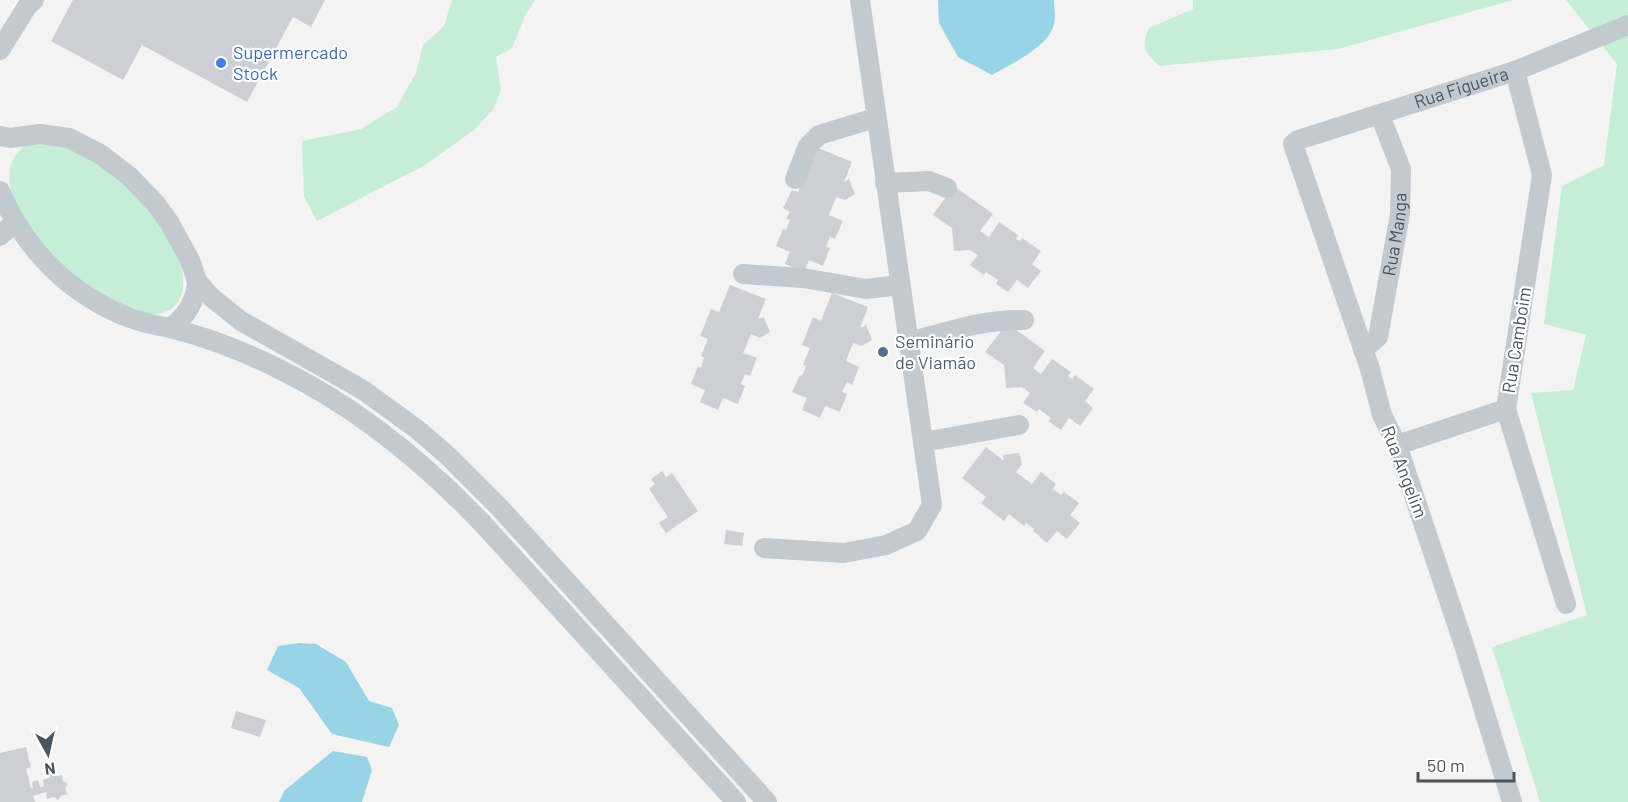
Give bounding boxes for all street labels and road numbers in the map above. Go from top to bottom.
street label: Rua Figueira [1411,62,1511,112]
street label: Rua Manga [1377,192,1410,278]
street label: Rua Camboim [1497,285,1535,395]
street label: Rua Angelim [1377,422,1433,521]

